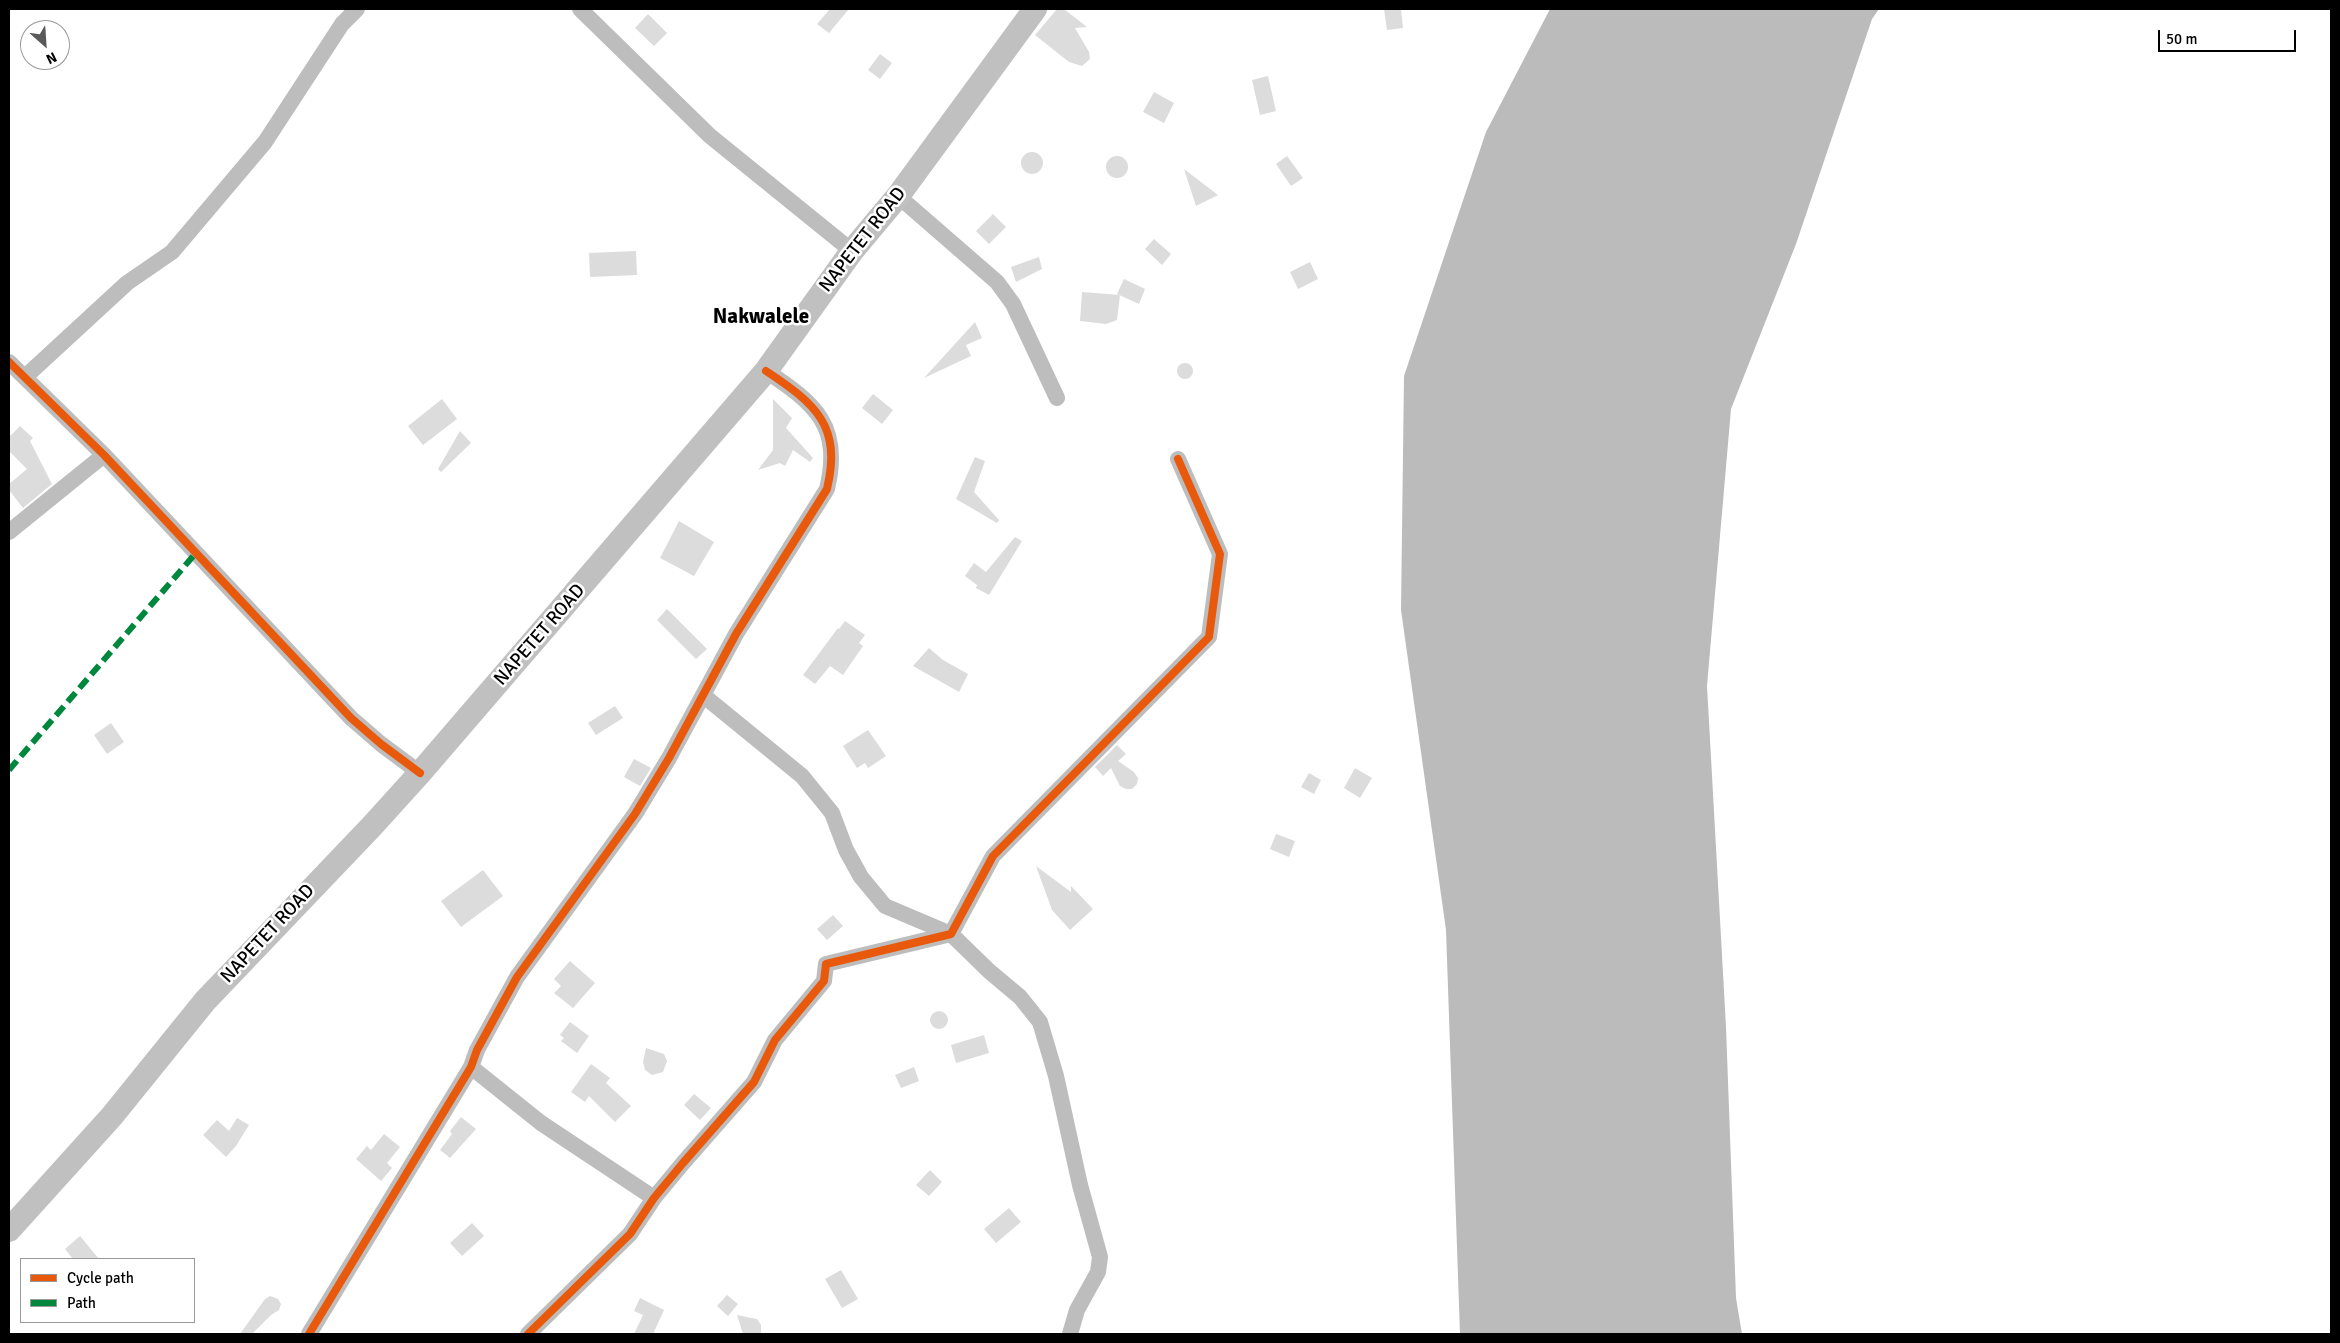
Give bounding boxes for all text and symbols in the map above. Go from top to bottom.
north arrow [20,20,70,70]
scale bar [2160,20,2298,52]
text: 50 m [2166,30,2197,48]
text: N [43,48,59,68]
street label: NAPETET ROAD [815,183,911,297]
district label: Nakwalele [713,304,809,330]
street label: NAPETET ROAD [490,580,590,690]
street label: NAPETET ROAD [216,880,320,988]
legend [20,1258,195,1323]
text: Cycle path [67,1269,134,1287]
text: Path [67,1294,96,1312]

